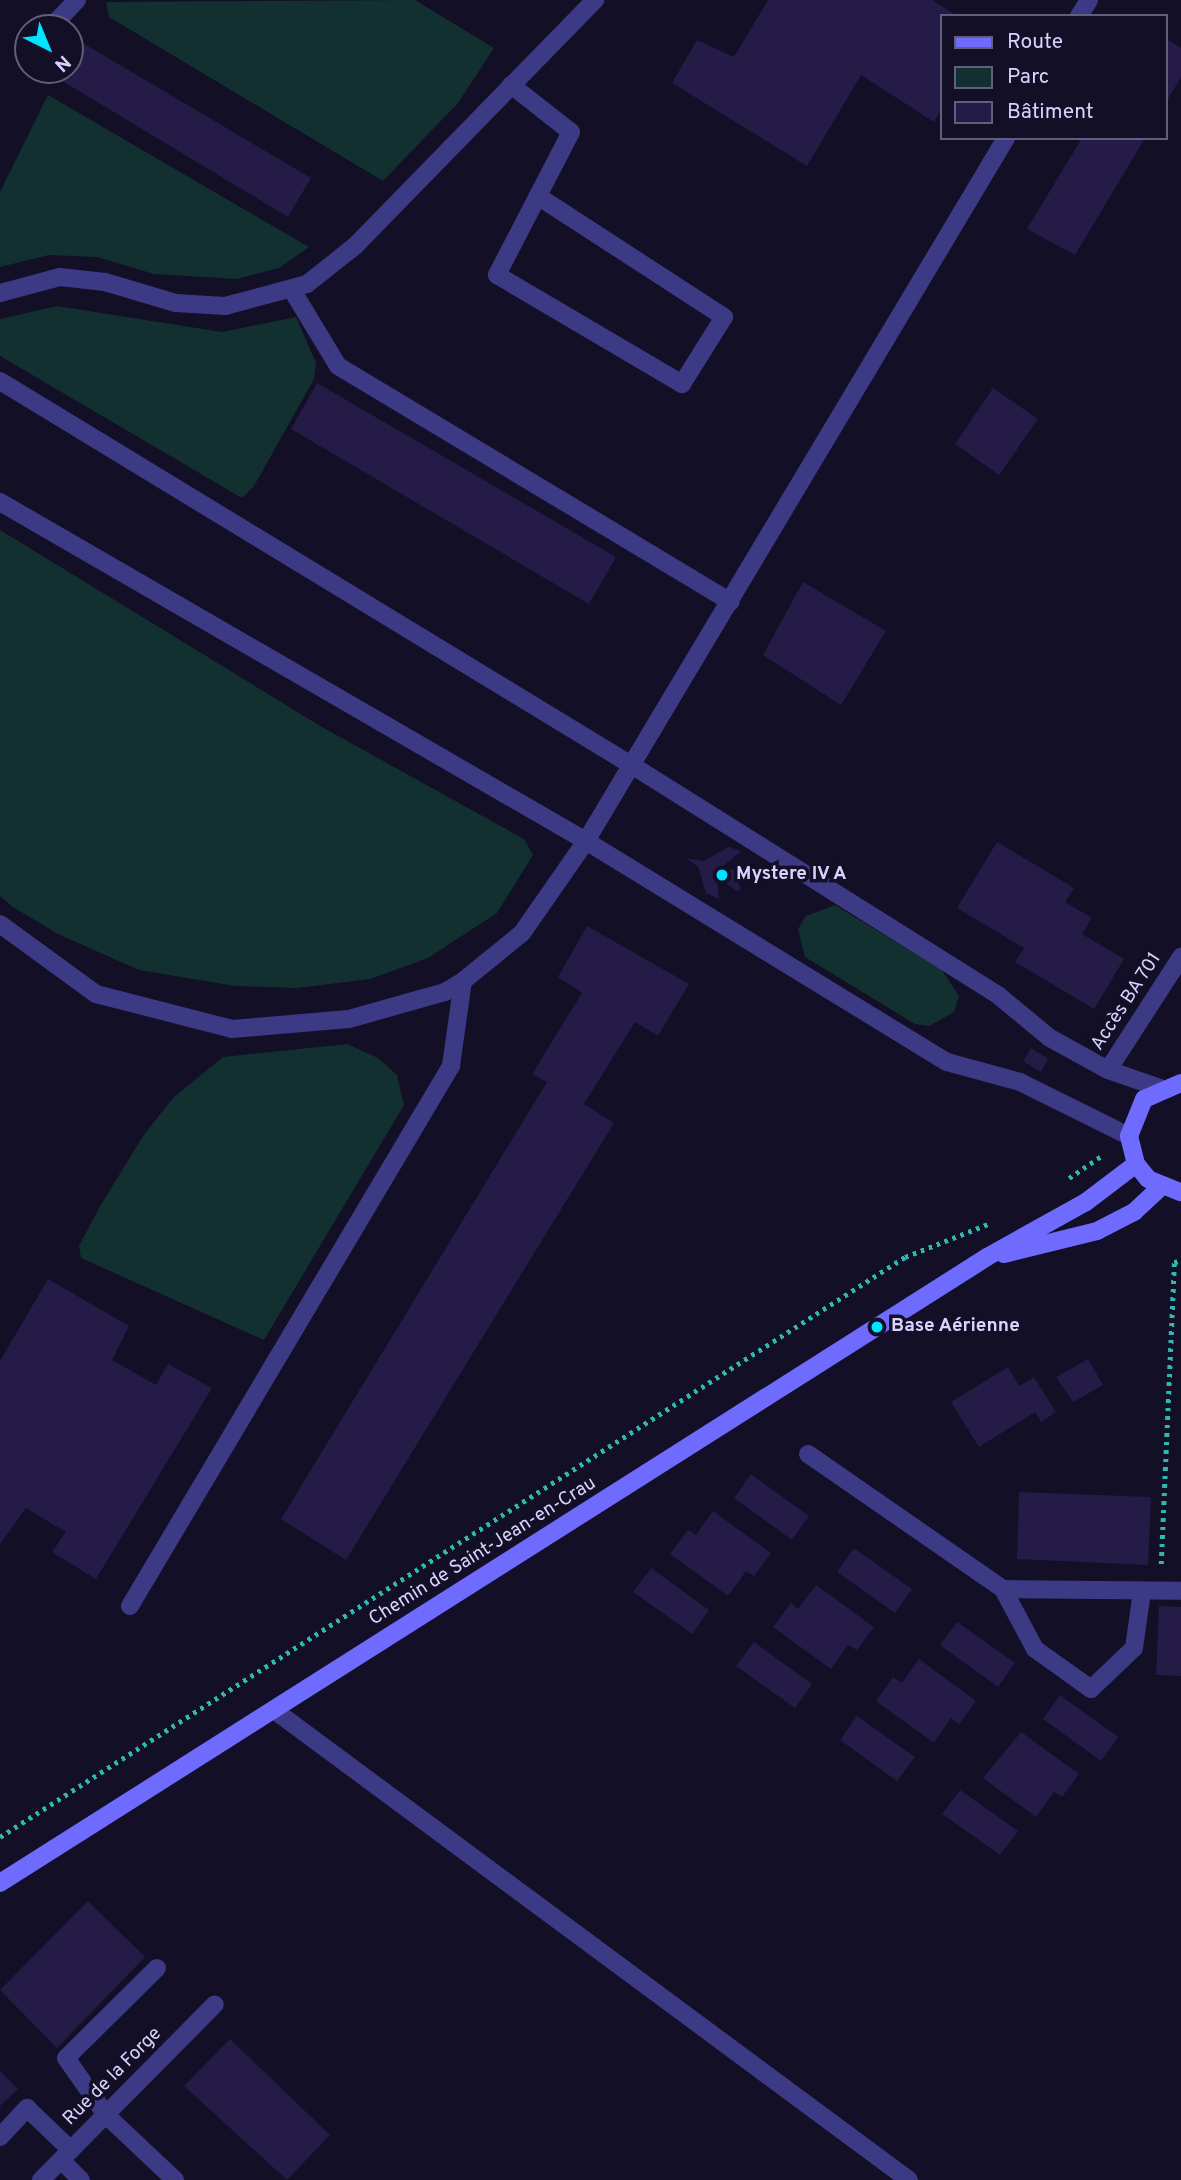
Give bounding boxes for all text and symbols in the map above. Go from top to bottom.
north arrow [14,14,84,84]
legend [940,14,1167,140]
text: Route [1007,29,1063,56]
text: N [49,49,75,76]
text: Parc [1007,64,1049,91]
text: Bâtiment [1007,99,1094,126]
place label: Mystere IV A [736,864,848,886]
marker: Mystere IV A [714,867,730,883]
street label: Accès BA 701 [1087,948,1167,1056]
place label: Base Aérienne [891,1316,1020,1338]
marker: Base Aérienne [869,1319,885,1335]
street label: Chemin de Saint-Jean-en-Crau [365,1473,601,1631]
street label: Rue de la Forge [59,2023,167,2131]

